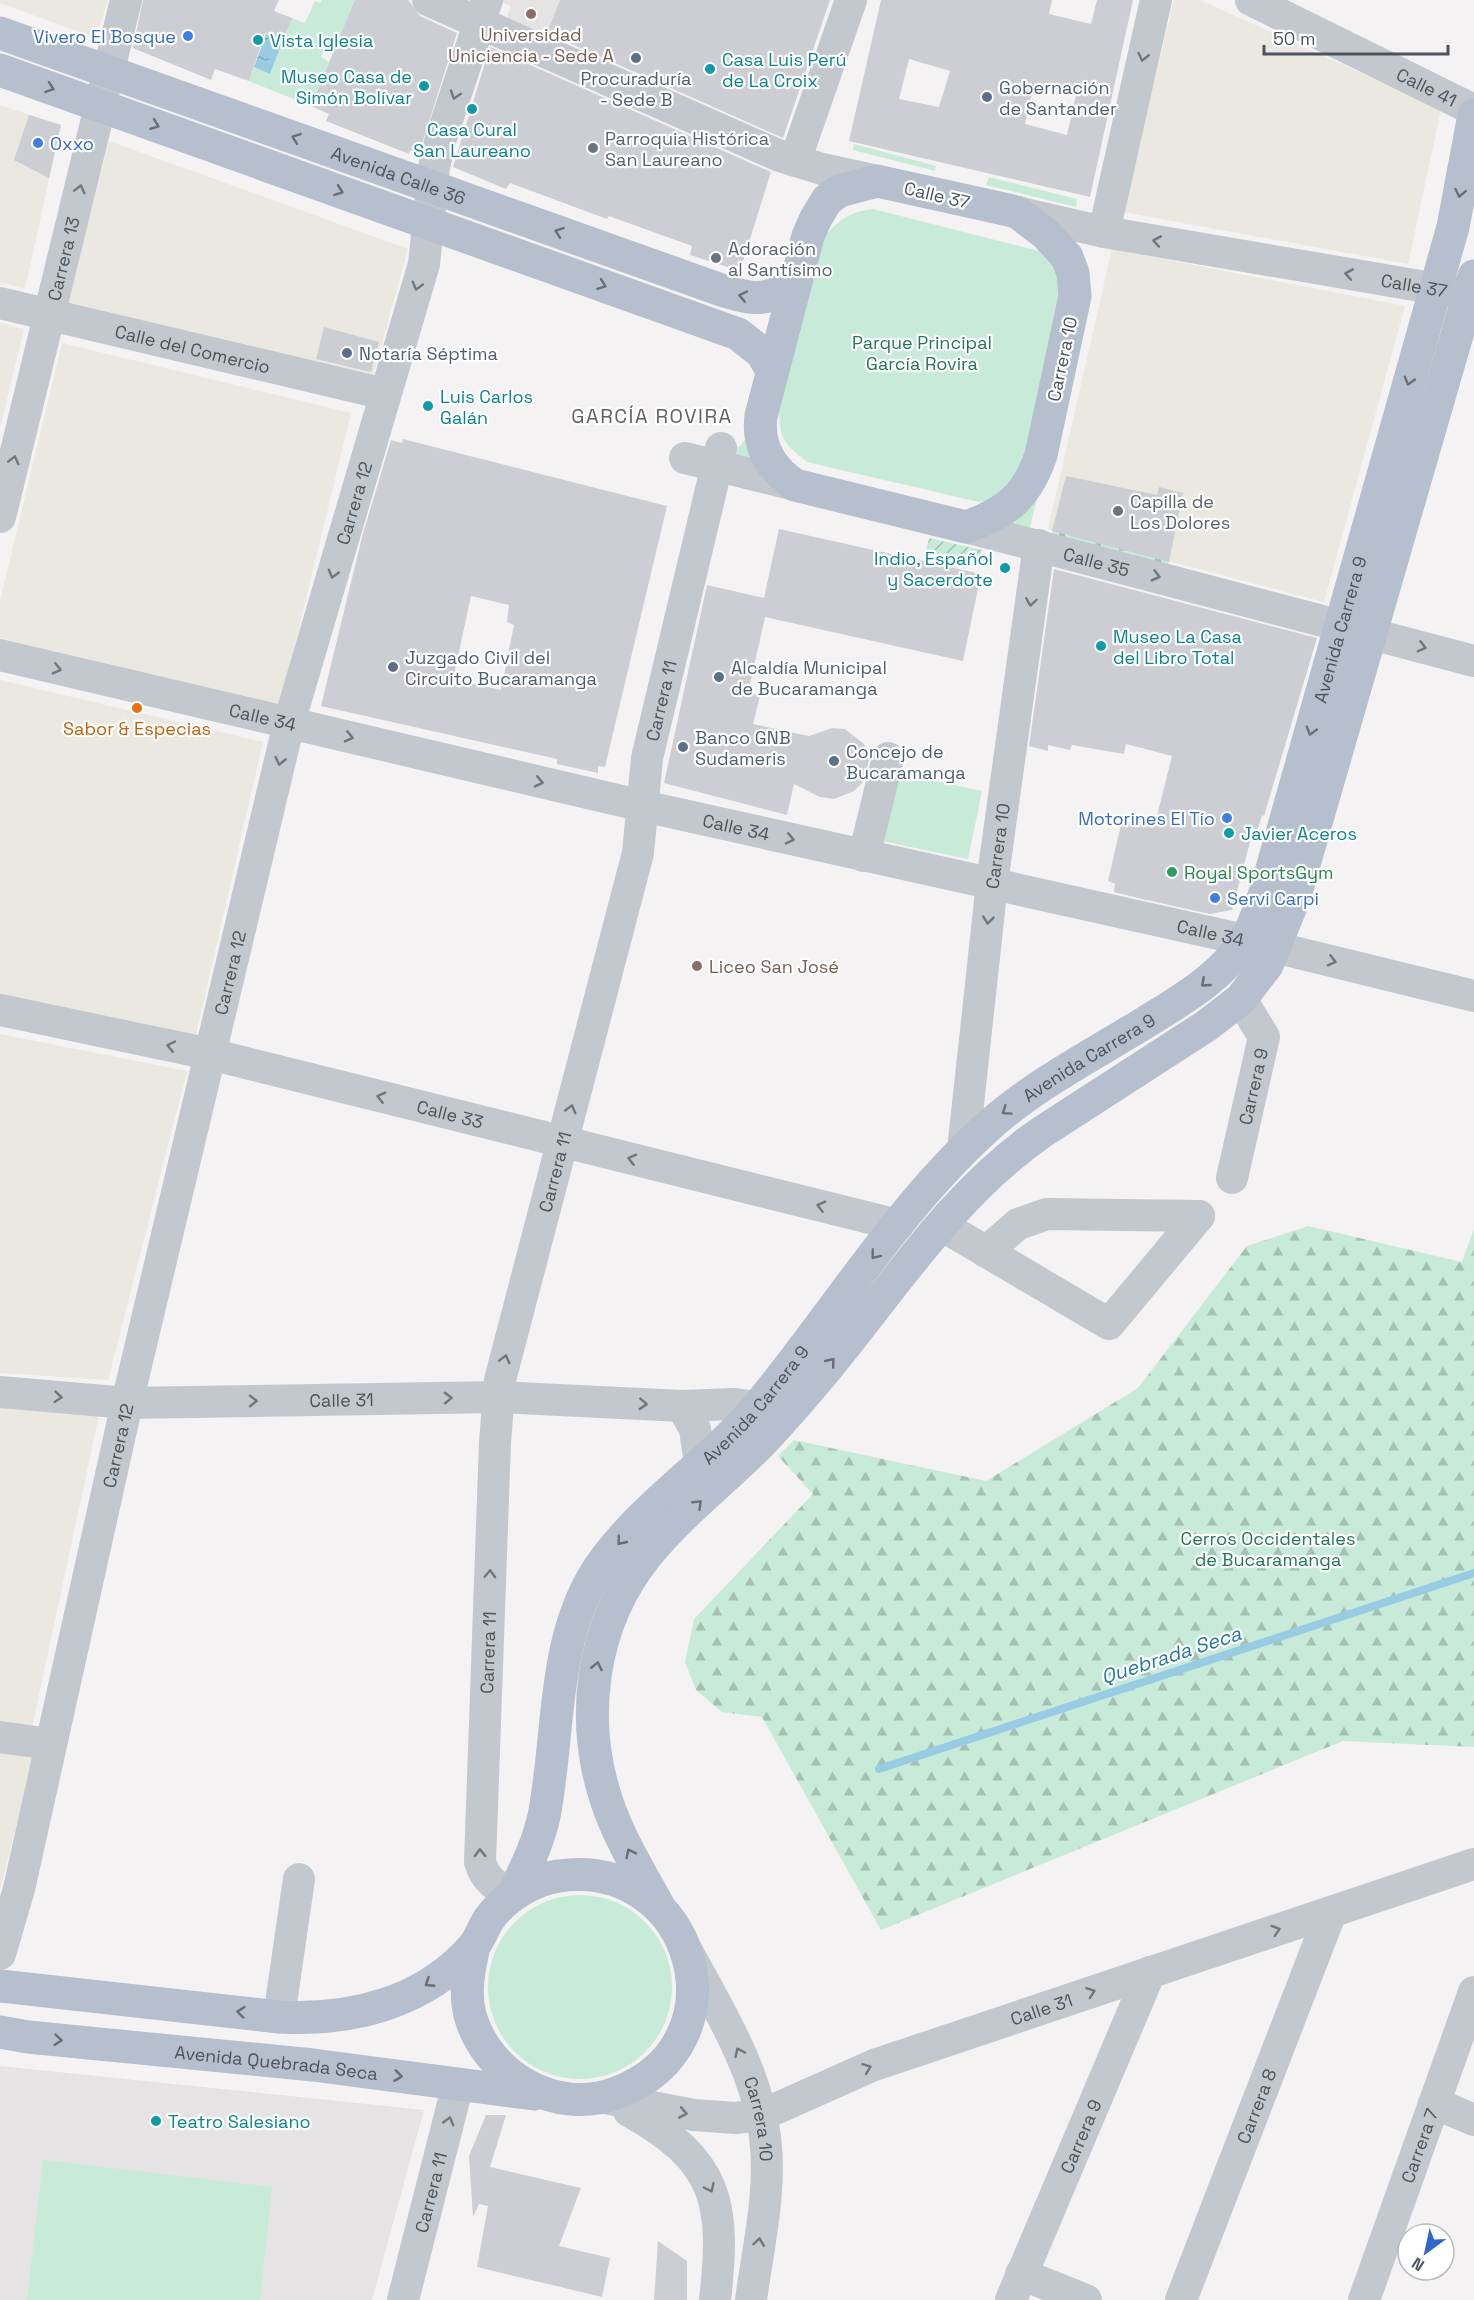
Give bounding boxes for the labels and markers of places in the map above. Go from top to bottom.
marker: Universidad Uniciencia - Sede A [524,7,538,21]
place label: Universidad Uniciencia - Sede A [448,23,614,67]
place label: Vivero El Bosque [33,25,176,48]
marker: Vivero El Bosque [181,29,195,43]
place label: Vista Iglesia [270,29,373,52]
marker: Vista Iglesia [251,33,265,47]
place label: Casa Luis Perú de La Croix [722,48,847,92]
marker: Procuraduría - Sede B [629,51,643,65]
marker: Casa Luis Perú de La Croix [703,62,717,76]
place label: Museo Casa de Simón Bolívar [281,65,412,109]
place label: Procuraduría - Sede B [581,67,691,111]
place label: Gobernación de Santander [999,76,1117,120]
marker: Museo Casa de Simón Bolívar [417,79,431,93]
marker: Gobernación de Santander [980,90,994,104]
marker: Casa Cural San Laureano [465,102,479,116]
place label: Casa Cural San Laureano [413,118,531,162]
place label: Parroquia Histórica San Laureano [605,127,769,171]
place label: Oxxo [50,132,94,155]
marker: Oxxo [31,136,45,150]
marker: Parroquia Histórica San Laureano [586,141,600,155]
place label: Adoración al Santísimo [728,237,833,281]
marker: Adoración al Santísimo [709,251,723,265]
place label: Notaría Séptima [359,342,498,365]
marker: Notaría Séptima [340,346,354,360]
place label: Luis Carlos Galán [440,385,533,429]
marker: Luis Carlos Galán [421,399,435,413]
place label: Capilla de Los Dolores [1130,490,1230,534]
marker: Capilla de Los Dolores [1111,504,1125,518]
place label: Indio, Español y Sacerdote [874,547,993,591]
marker: Indio, Español y Sacerdote [998,561,1012,575]
place label: Museo La Casa del Libro Total [1113,625,1242,669]
marker: Museo La Casa del Libro Total [1094,639,1108,653]
place label: Juzgado Civil del Circuito Bucaramanga [405,646,597,690]
place label: Alcaldía Municipal de Bucaramanga [731,656,887,700]
marker: Juzgado Civil del Circuito Bucaramanga [386,660,400,674]
marker: Alcaldía Municipal de Bucaramanga [712,670,726,684]
marker: Sabor & Especias [130,701,144,715]
place label: Sabor & Especias [63,717,211,740]
place label: Banco GNB Sudameris [695,726,791,770]
marker: Banco GNB Sudameris [676,740,690,754]
place label: Concejo de Bucaramanga [846,740,966,784]
marker: Concejo de Bucaramanga [827,754,841,768]
place label: Motorines El Tío [1078,807,1215,830]
marker: Motorines El Tío [1220,811,1234,825]
place label: Javier Aceros [1241,822,1357,845]
marker: Javier Aceros [1222,826,1236,840]
place label: Royal SportsGym [1184,861,1334,884]
marker: Royal SportsGym [1165,865,1179,879]
place label: Servi Carpi [1227,887,1319,910]
marker: Servi Carpi [1208,891,1222,905]
place label: Liceo San José [709,955,839,978]
marker: Liceo San José [690,959,704,973]
place label: Teatro Salesiano [168,2110,311,2133]
marker: Teatro Salesiano [149,2114,163,2128]

